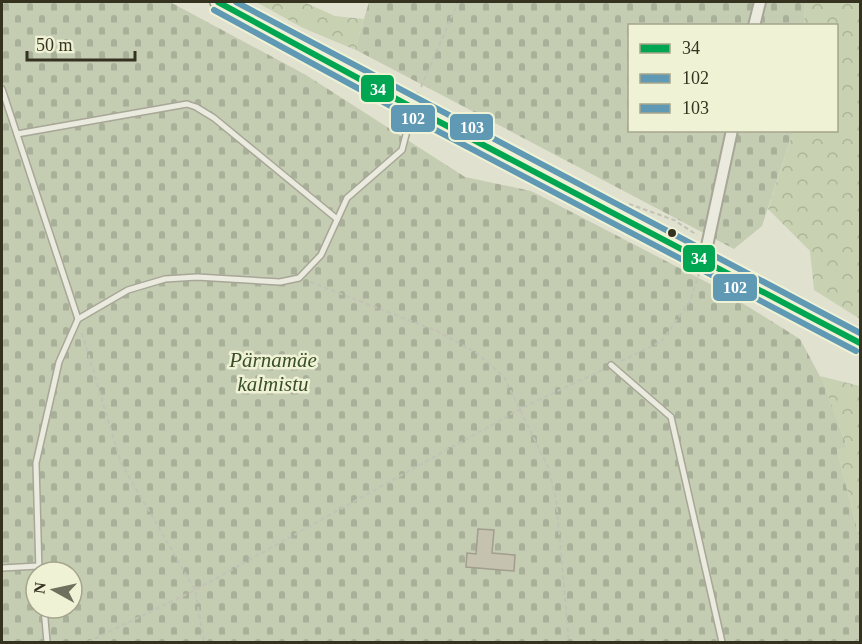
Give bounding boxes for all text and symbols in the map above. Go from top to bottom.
scale bar [27,24,135,62]
legend [628,24,838,132]
text: 50 m [36,35,73,55]
text: 34 [682,38,700,58]
text: 102 [682,68,709,88]
line badge: 34 [360,74,395,103]
text: 34 [370,81,386,98]
text: 103 [682,98,709,118]
line badge: 102 [390,104,436,133]
text: 102 [401,110,425,127]
line badge: 103 [449,113,494,141]
text: 103 [460,119,484,136]
unlabelled marker [666,227,678,239]
line badge: 34 [682,244,716,273]
text: 34 [691,250,707,267]
line badge: 102 [712,273,758,302]
text: 102 [723,279,747,296]
park label: Pärnamäe kalmistu [228,348,317,396]
north arrow [24,560,84,620]
text: N [30,581,49,595]

